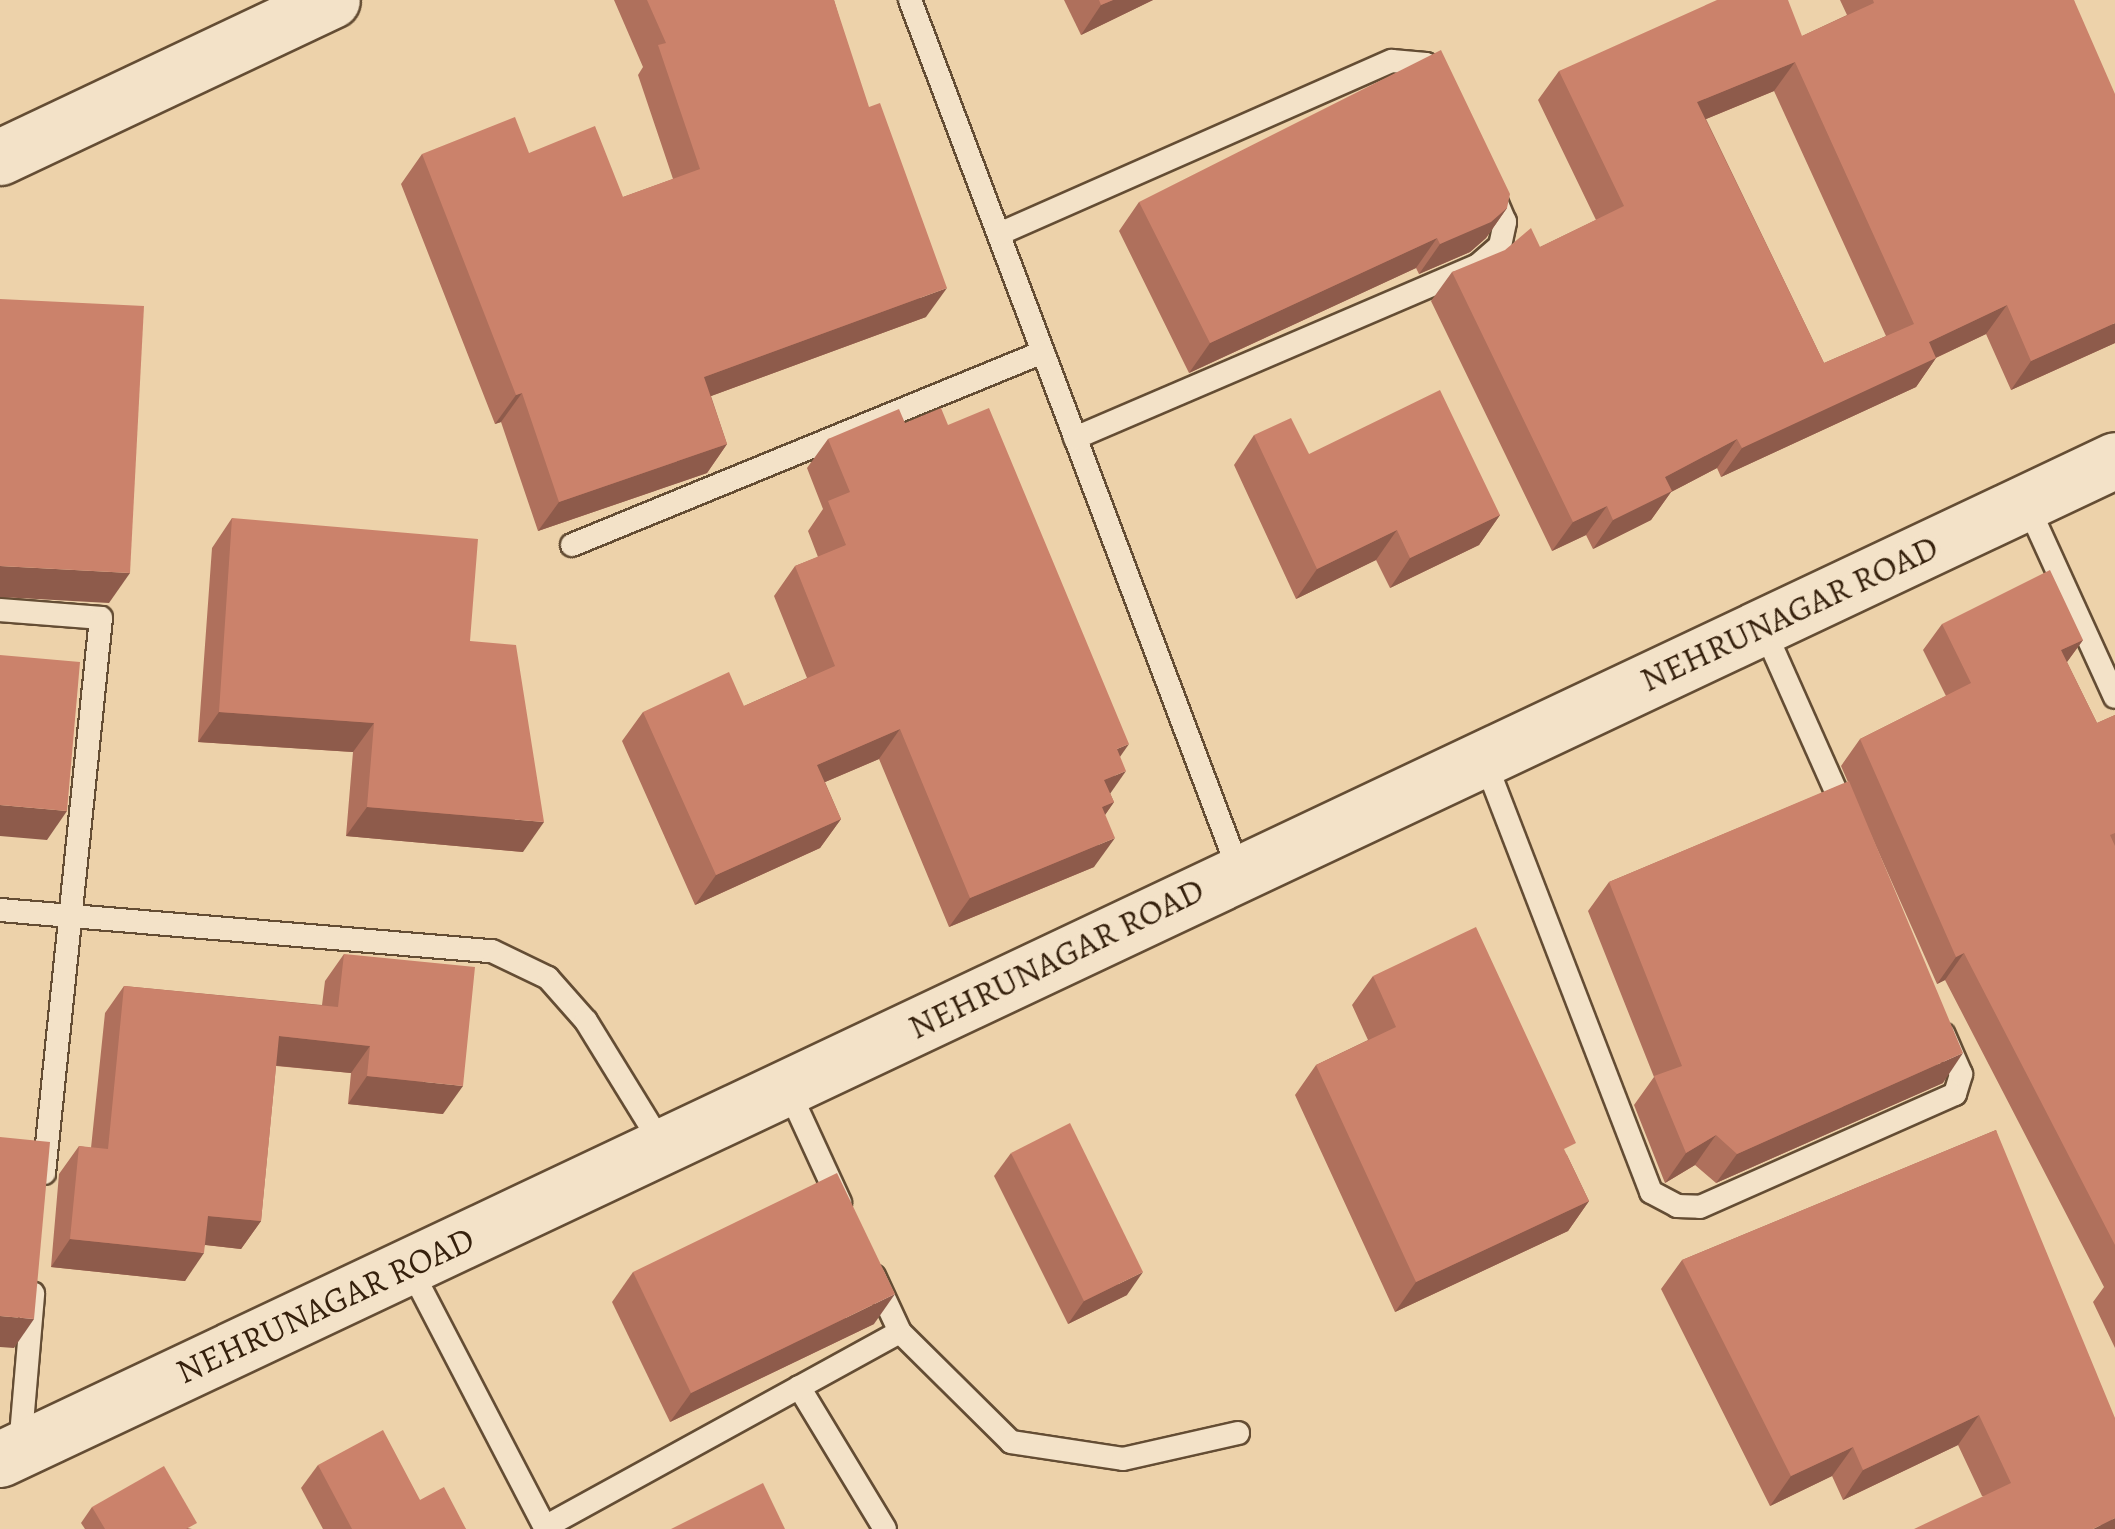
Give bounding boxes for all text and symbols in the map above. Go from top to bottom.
street label: NEHRUNAGAR ROAD [1633,526,1945,700]
street label: NEHRUNAGAR ROAD [901,868,1211,1048]
street label: NEHRUNAGAR ROAD [169,1218,481,1392]

